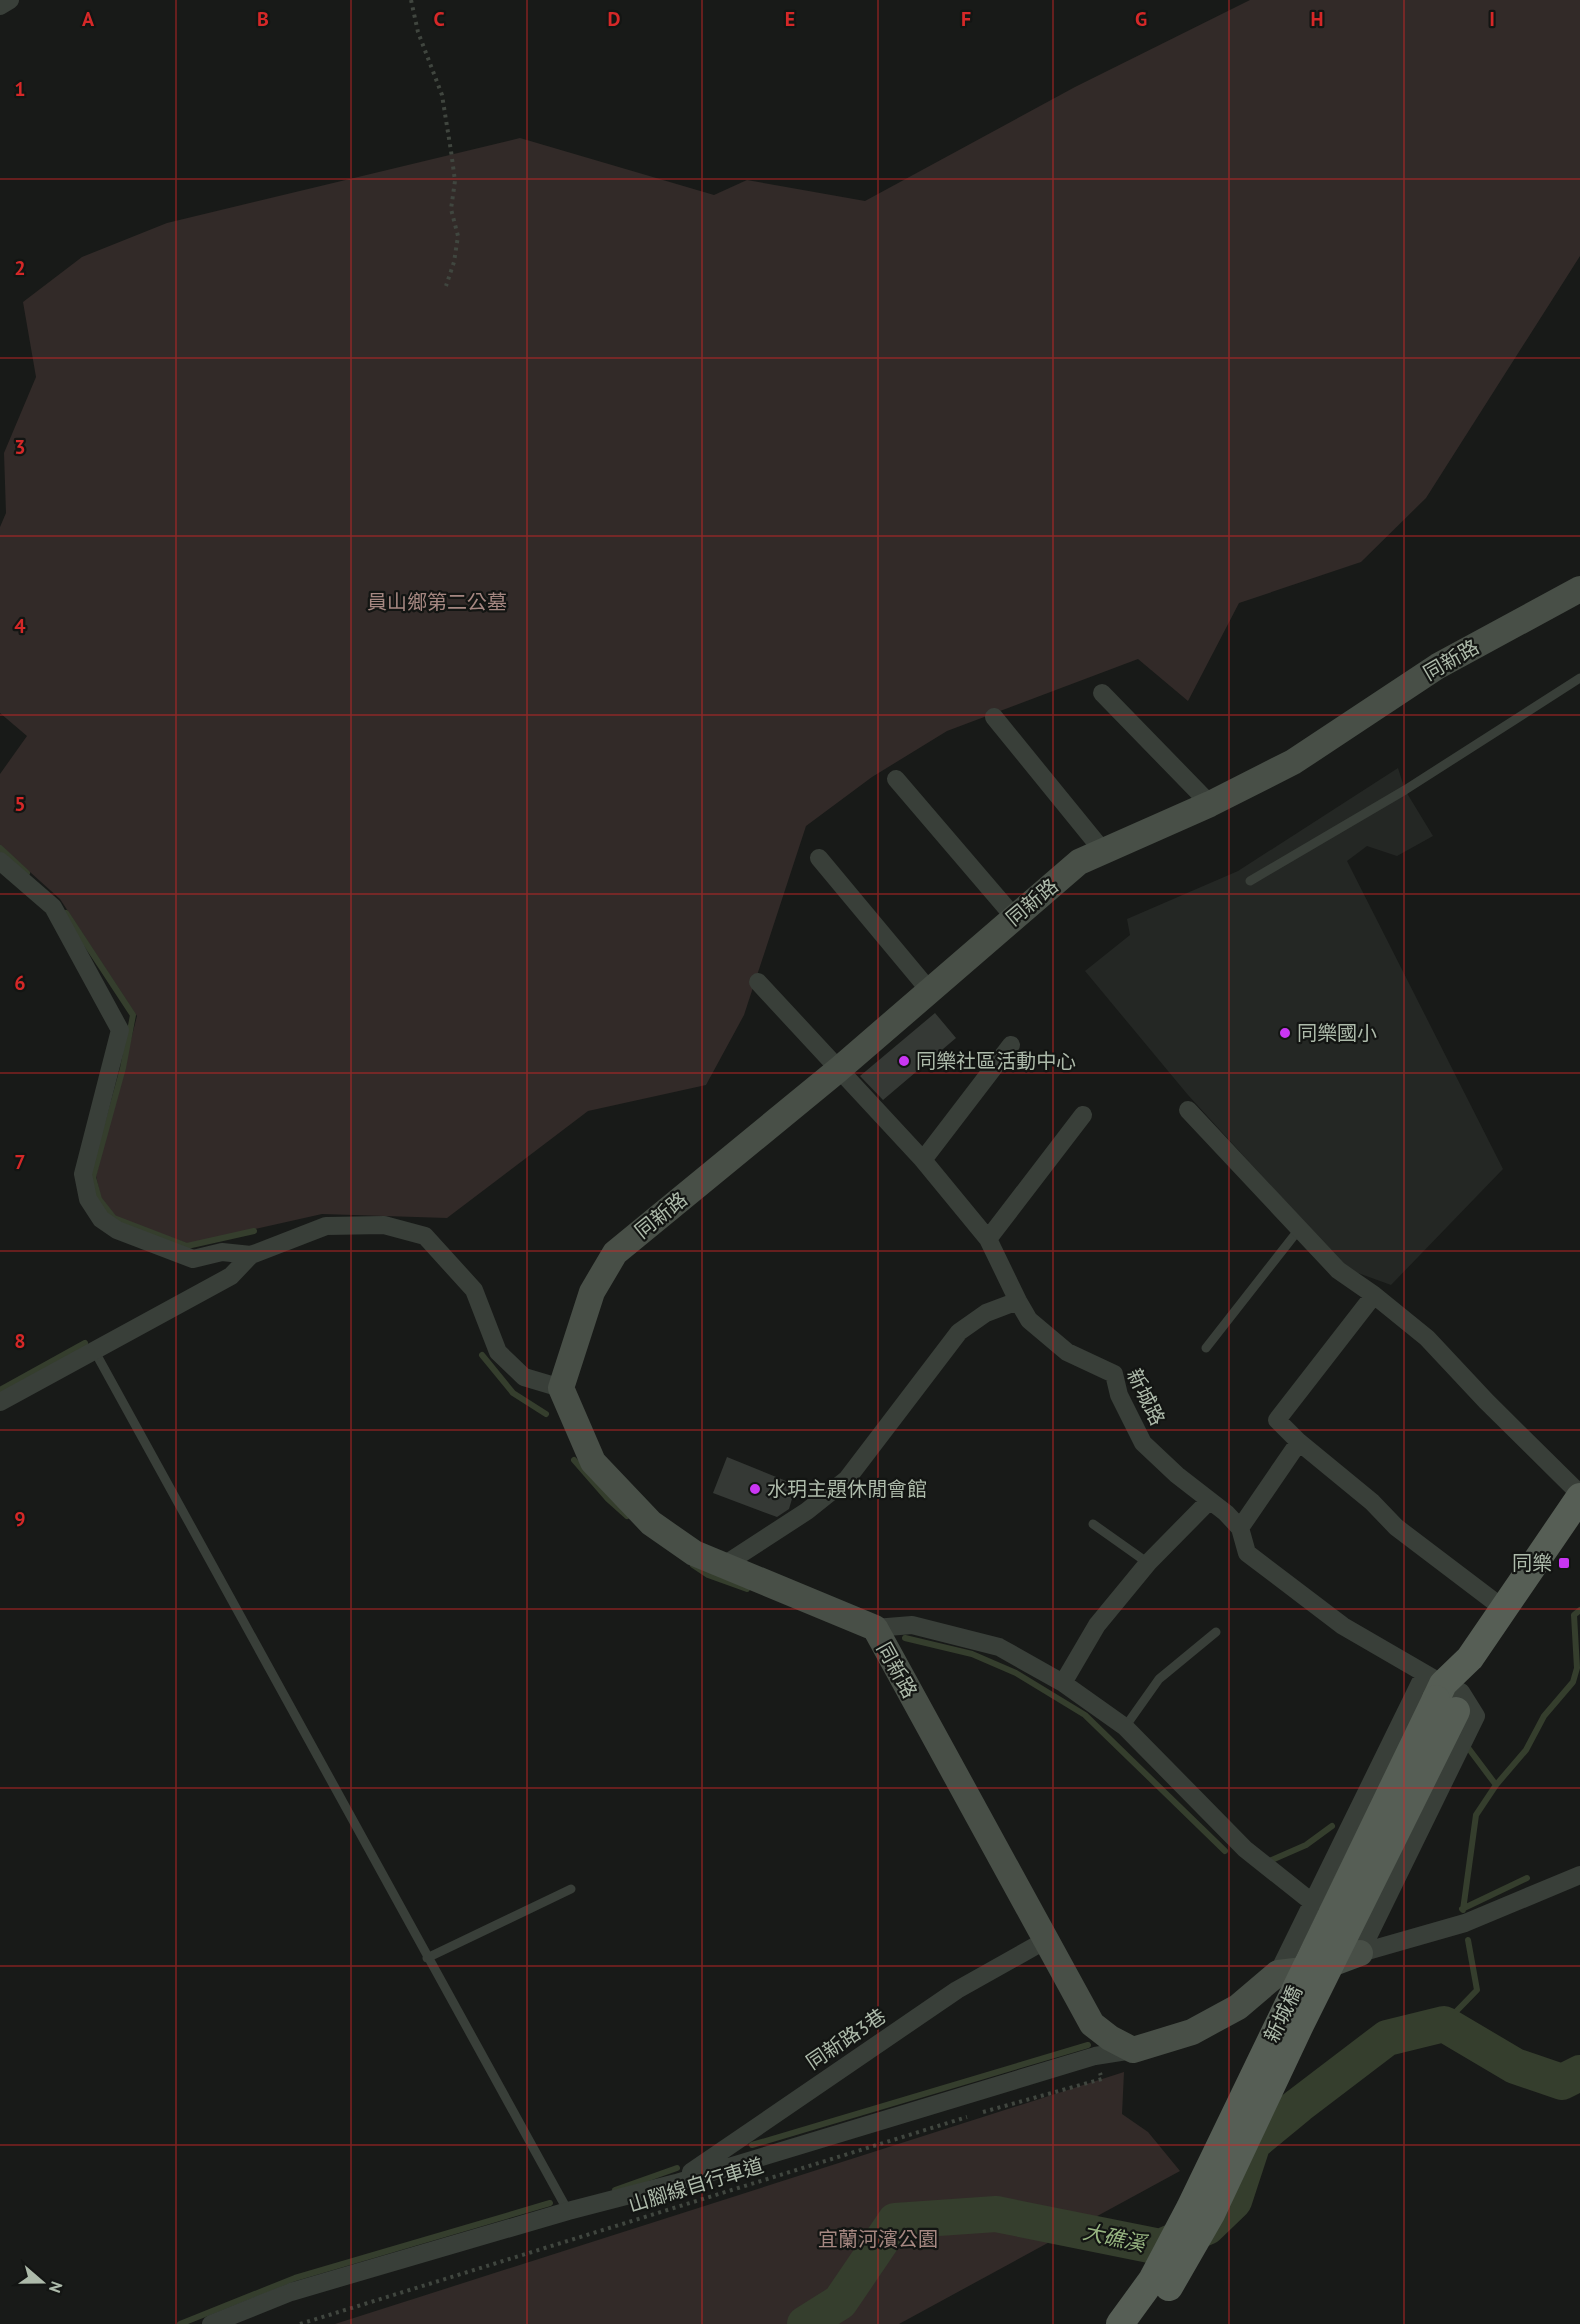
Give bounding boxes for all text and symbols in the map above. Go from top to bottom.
text: A [82,6,95,32]
text: B [257,6,269,32]
text: C [433,6,445,32]
text: D [608,6,621,32]
text: E [785,6,795,32]
text: F [961,6,971,32]
text: G [1135,6,1147,32]
text: H [1310,6,1324,32]
text: I [1489,6,1495,32]
text: 1 [14,76,26,102]
text: 2 [14,255,26,281]
text: 3 [14,434,26,460]
park label: 員山鄉第二公墓 [367,589,507,615]
text: 4 [14,613,26,639]
street label: 同新路 [1419,634,1483,686]
text: 5 [14,791,26,817]
street label: 同新路 [1001,873,1063,931]
text: 6 [14,970,26,996]
place label: 同樂國小 [1297,1020,1377,1046]
marker: 同樂國小 [1278,1026,1292,1040]
place label: 同樂社區活動中心 [916,1048,1076,1074]
marker: 同樂社區活動中心 [897,1054,911,1068]
text: 7 [14,1149,26,1175]
street label: 同新路 [630,1186,692,1244]
text: 8 [14,1328,26,1354]
street label: 新城路 [1121,1364,1171,1430]
place label: 水玥主題休閒會館 [767,1476,927,1502]
marker: 水玥主題休閒會館 [748,1482,762,1496]
text: 9 [14,1506,26,1532]
place label: 同樂 [1512,1550,1552,1576]
marker: 同樂 [1557,1556,1571,1570]
street label: 同新路 [871,1637,923,1703]
street label: 新城橋 [1258,1981,1308,2047]
street label: 同新路3巷 [801,2003,891,2075]
street label: 山腳線自行車道 [625,2152,767,2218]
water label: 大礁溪 [1080,2218,1151,2258]
park label: 宜蘭河濱公園 [818,2226,938,2252]
north arrow [12,2252,72,2312]
text: N [45,2279,67,2295]

